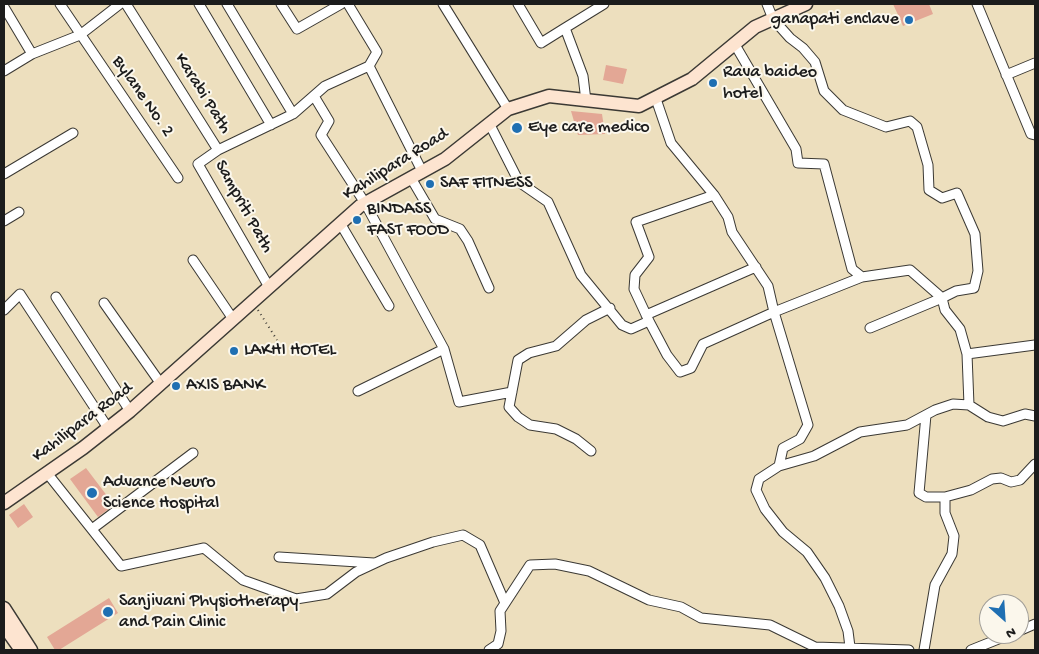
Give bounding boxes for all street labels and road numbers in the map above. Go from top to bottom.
street label: Karabi Path [169,50,235,138]
street label: Bylane No. 2 [106,52,178,142]
street label: Kahilipara Road [339,124,453,206]
street label: Sampriti Path [209,157,277,257]
street label: Kahilipara Road [29,378,137,468]

